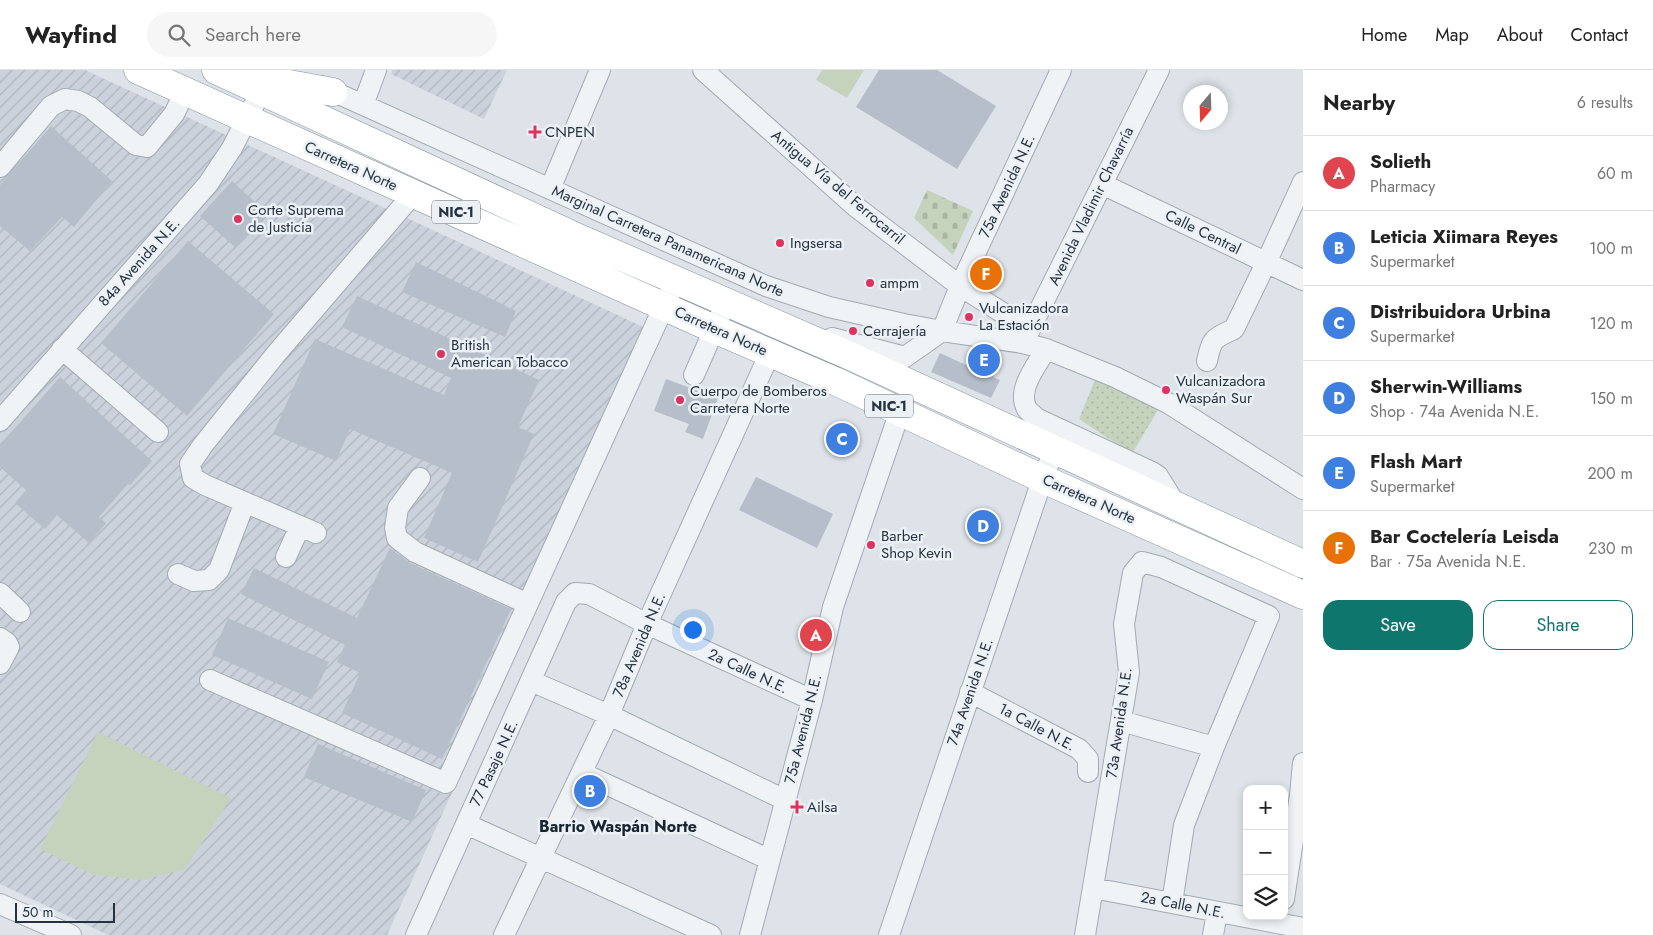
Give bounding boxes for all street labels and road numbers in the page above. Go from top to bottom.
street label: Avenida Vladimir Chavarría [1043,123,1139,289]
street label: Antigua Vía del Ferrocarril [766,125,910,249]
street label: 75a Avenida N.E. [973,130,1041,242]
street label: Carretera Norte [301,136,401,196]
street label: Marginal Carretera Panamericana Norte [548,180,788,302]
road number: NIC-1 [432,200,480,224]
street label: Calle Central [1161,204,1245,260]
street label: 84a Avenida N.E. [93,213,185,311]
street label: Carretera Norte [671,301,771,361]
road number: NIC-1 [865,394,913,418]
street label: Carretera Norte [1039,469,1139,529]
street label: 78a Avenida N.E. [607,589,671,701]
street label: 74a Avenida N.E. [941,635,999,749]
street label: 2a Calle N.E. [704,643,792,699]
street label: 73a Avenida N.E. [1100,666,1138,780]
street label: 75a Avenida N.E. [779,672,827,786]
street label: 1a Calle N.E. [995,698,1079,756]
street label: 77 Pasaje N.E. [464,716,524,810]
street label: 2a Calle N.E. [1139,886,1227,924]

